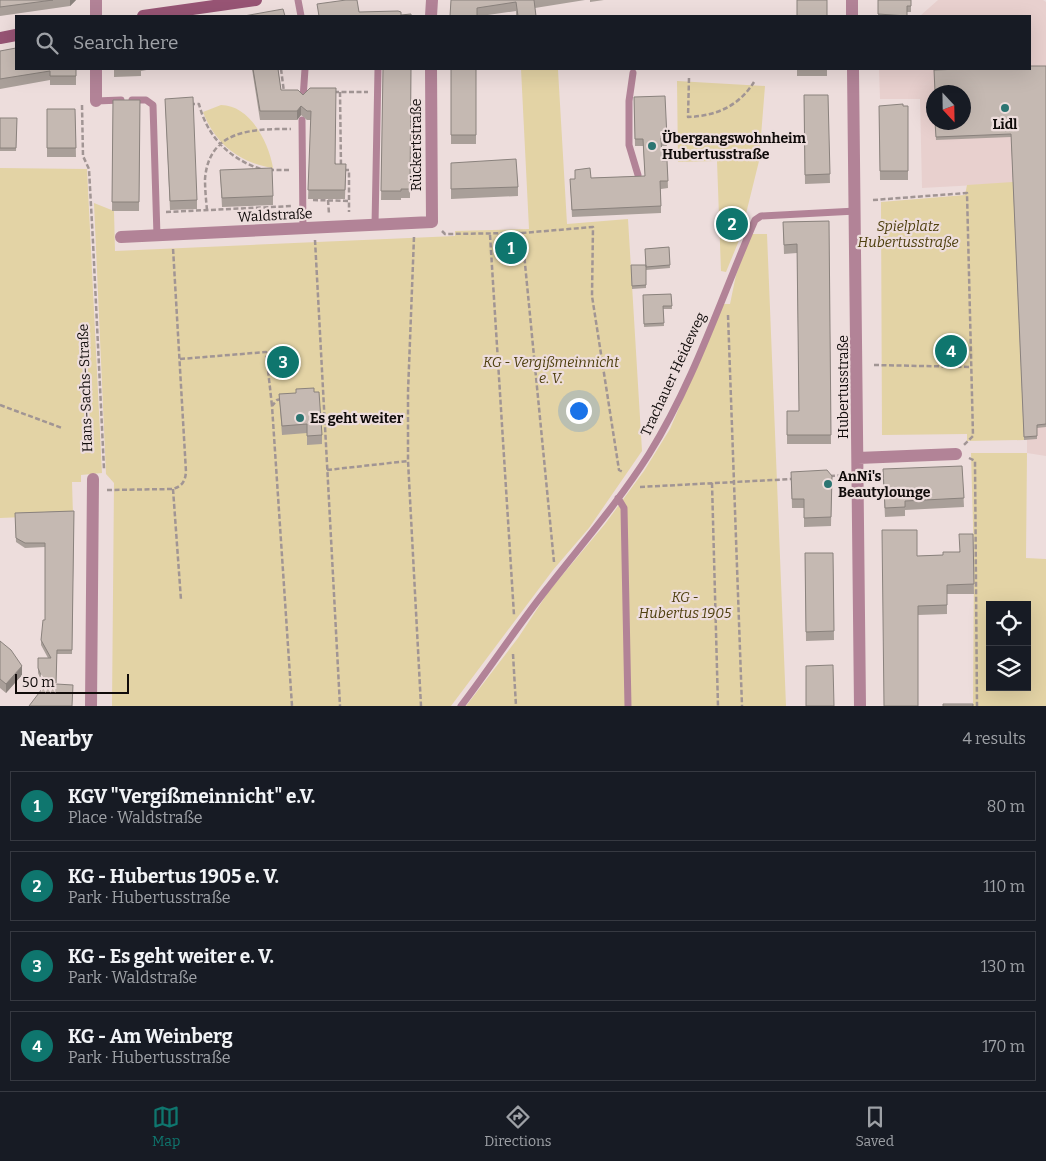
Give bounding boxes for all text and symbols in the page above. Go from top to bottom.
search box [15,15,1031,70]
icon: search [33,29,61,57]
text: Search here [73,31,178,54]
north arrow [926,85,971,130]
street label: Rückertstraße [408,99,425,191]
marker: Lidl [999,102,1011,114]
place label: Lidl [993,116,1018,133]
place label: Übergangswohnheim Hubertusstraße [662,129,807,163]
marker: Übergangswohnheim Hubertusstraße [646,140,658,152]
street label: Waldstraße [237,205,313,226]
pin: 2 [716,205,748,243]
park label: Spielplatz Hubertusstraße [857,218,959,251]
pin: 1 [495,229,527,267]
street label: Trachauer Heideweg [637,309,710,439]
street label: Hans-Sachs-Straße [75,324,96,452]
pin: 4 [935,332,967,370]
street label: Hubertusstraße [835,335,852,439]
pin: 3 [267,343,299,381]
park label: KG - Vergißmeinnicht e. V. [483,354,620,387]
your location [566,398,592,424]
place label: Es geht weiter [310,410,404,427]
marker: Es geht weiter [294,412,306,424]
place label: AnNi's Beautylounge [838,468,931,501]
marker: AnNi's Beautylounge [822,478,834,490]
park label: KG - Hubertus 1905 [639,589,732,622]
map controls [986,601,1031,691]
button: locate [986,601,1031,646]
button: layers [986,646,1031,691]
scale bar [15,671,129,694]
text: 50 m [22,674,55,691]
text: Nearby [20,726,93,752]
text: 4 results [963,729,1026,748]
text: KGV "Vergißmeinnicht" e.V. [68,785,315,808]
text: 1 [34,797,40,816]
text: 80 m [987,797,1025,816]
text: Place · Waldstraße [68,808,203,827]
text: KG - Hubertus 1905 e. V. [68,865,279,888]
text: 2 [32,877,42,896]
text: 110 m [983,877,1025,896]
text: Park · Hubertusstraße [68,888,230,907]
text: KG - Es geht weiter e. V. [68,945,274,968]
text: 3 [32,957,42,976]
text: 130 m [981,957,1025,976]
text: Park · Waldstraße [68,968,197,987]
text: KG - Am Weinberg [68,1025,233,1048]
text: 4 [32,1037,42,1056]
text: 170 m [982,1037,1025,1056]
text: Park · Hubertusstraße [68,1048,230,1067]
tab: Map [152,1103,180,1150]
tab: Directions [484,1103,552,1150]
tab: Saved [856,1103,894,1150]

